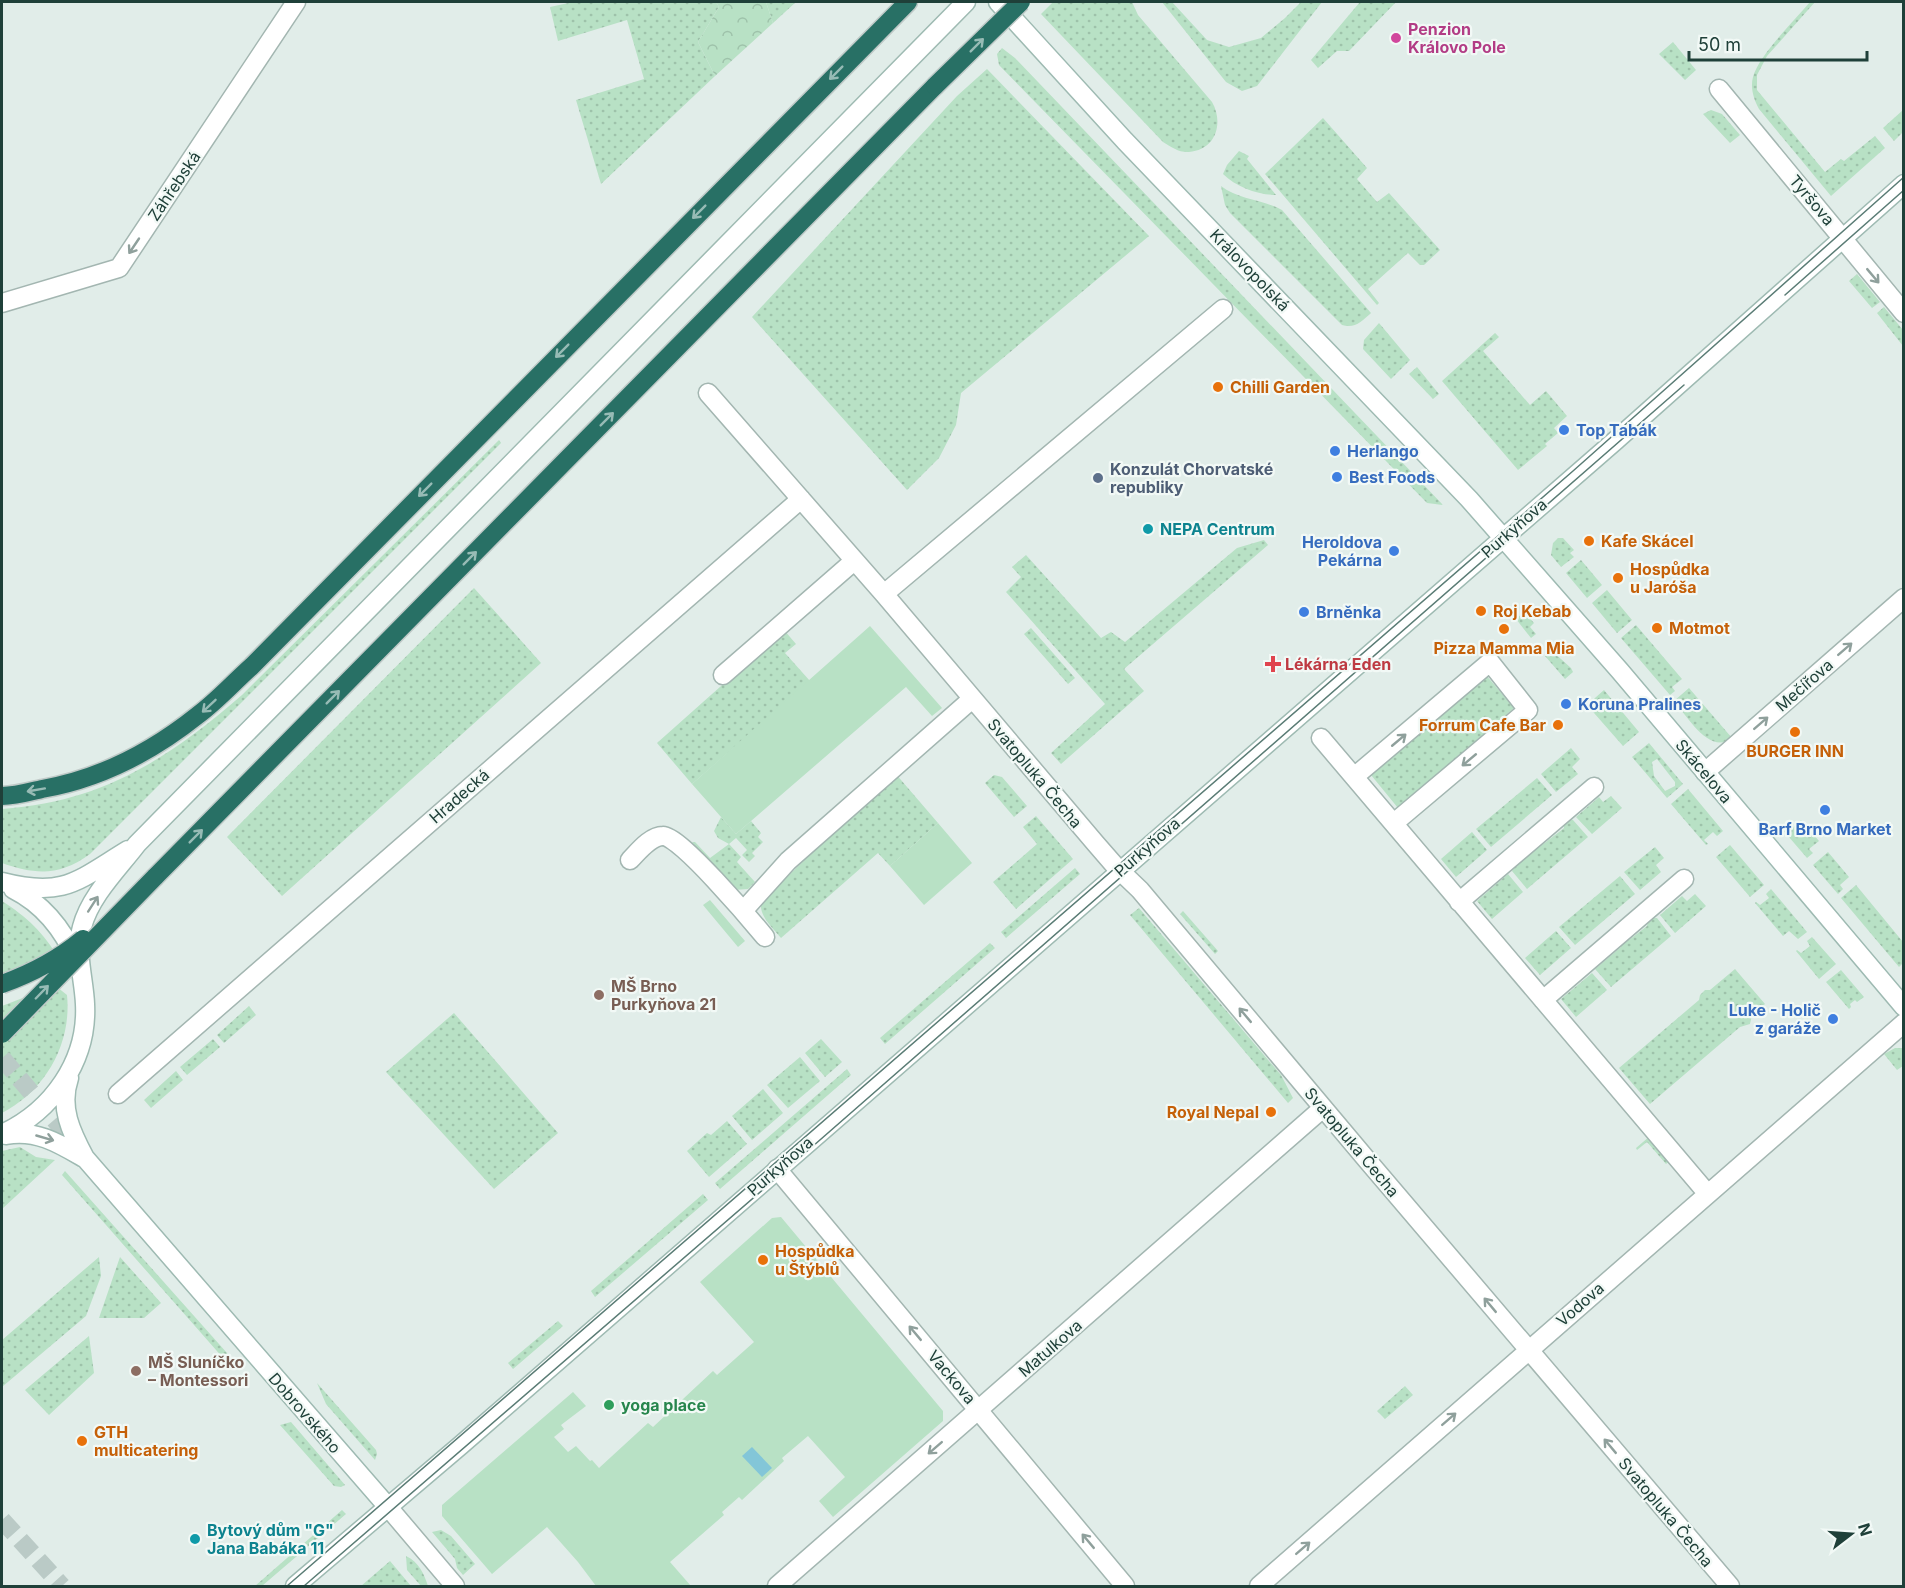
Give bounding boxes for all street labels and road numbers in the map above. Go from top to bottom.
street label: Záhřebská [143,147,205,225]
street label: Tyršova [1785,171,1839,229]
street label: Královopolská [1206,225,1294,315]
street label: Purkyňova [1477,494,1551,562]
street label: Mečířova [1771,655,1837,715]
street label: Svatopluka Čecha [983,714,1087,832]
street label: Skácelova [1671,735,1737,807]
street label: Hradecká [425,765,493,827]
street label: Purkyňova [1110,813,1184,881]
street label: Svatopluka Čecha [1300,1083,1404,1201]
street label: Purkyňova [743,1132,817,1200]
street label: Vodova [1552,1278,1608,1330]
street label: Matulkova [1014,1315,1086,1381]
street label: Vackova [924,1346,980,1408]
street label: Dobrovského [265,1369,345,1457]
street label: Svatopluka Čecha [1614,1453,1718,1571]

